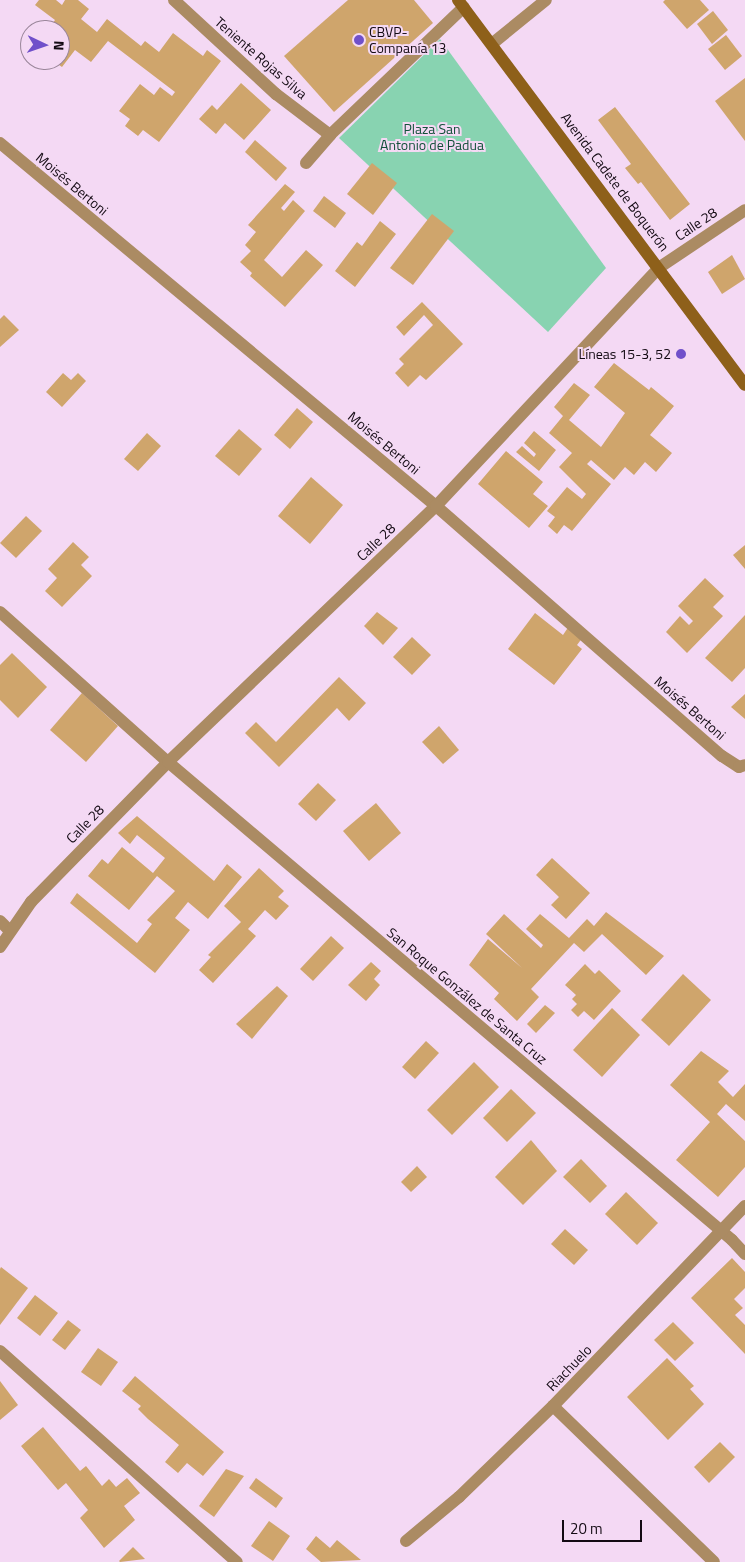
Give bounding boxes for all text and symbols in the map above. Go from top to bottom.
street label: Teniente Rojas Silva [212,13,310,103]
north arrow [20,20,70,70]
place label: CBVP- Companía 13 [369,24,446,56]
marker: CBVP- Companía 13 [353,34,365,46]
text: N [49,40,70,51]
street label: Avenida Cadete de Boquerón [557,109,673,255]
park label: Plaza San Antonio de Padua [380,121,484,154]
street label: Moisés Bertoni [33,149,111,219]
street label: Calle 28 [672,204,720,244]
place label: Líneas 15-3, 52 [579,346,671,362]
marker: Líneas 15-3, 52 [675,348,687,360]
street label: Moisés Bertoni [345,408,423,478]
street label: Calle 28 [353,520,399,564]
street label: Moisés Bertoni [651,673,729,743]
street label: Calle 28 [63,801,107,847]
street label: San Roque González de Santa Cruz [384,924,550,1068]
street label: Riachuelo [543,1341,595,1395]
scale bar [565,1510,645,1542]
text: 20 m [570,1517,603,1540]

